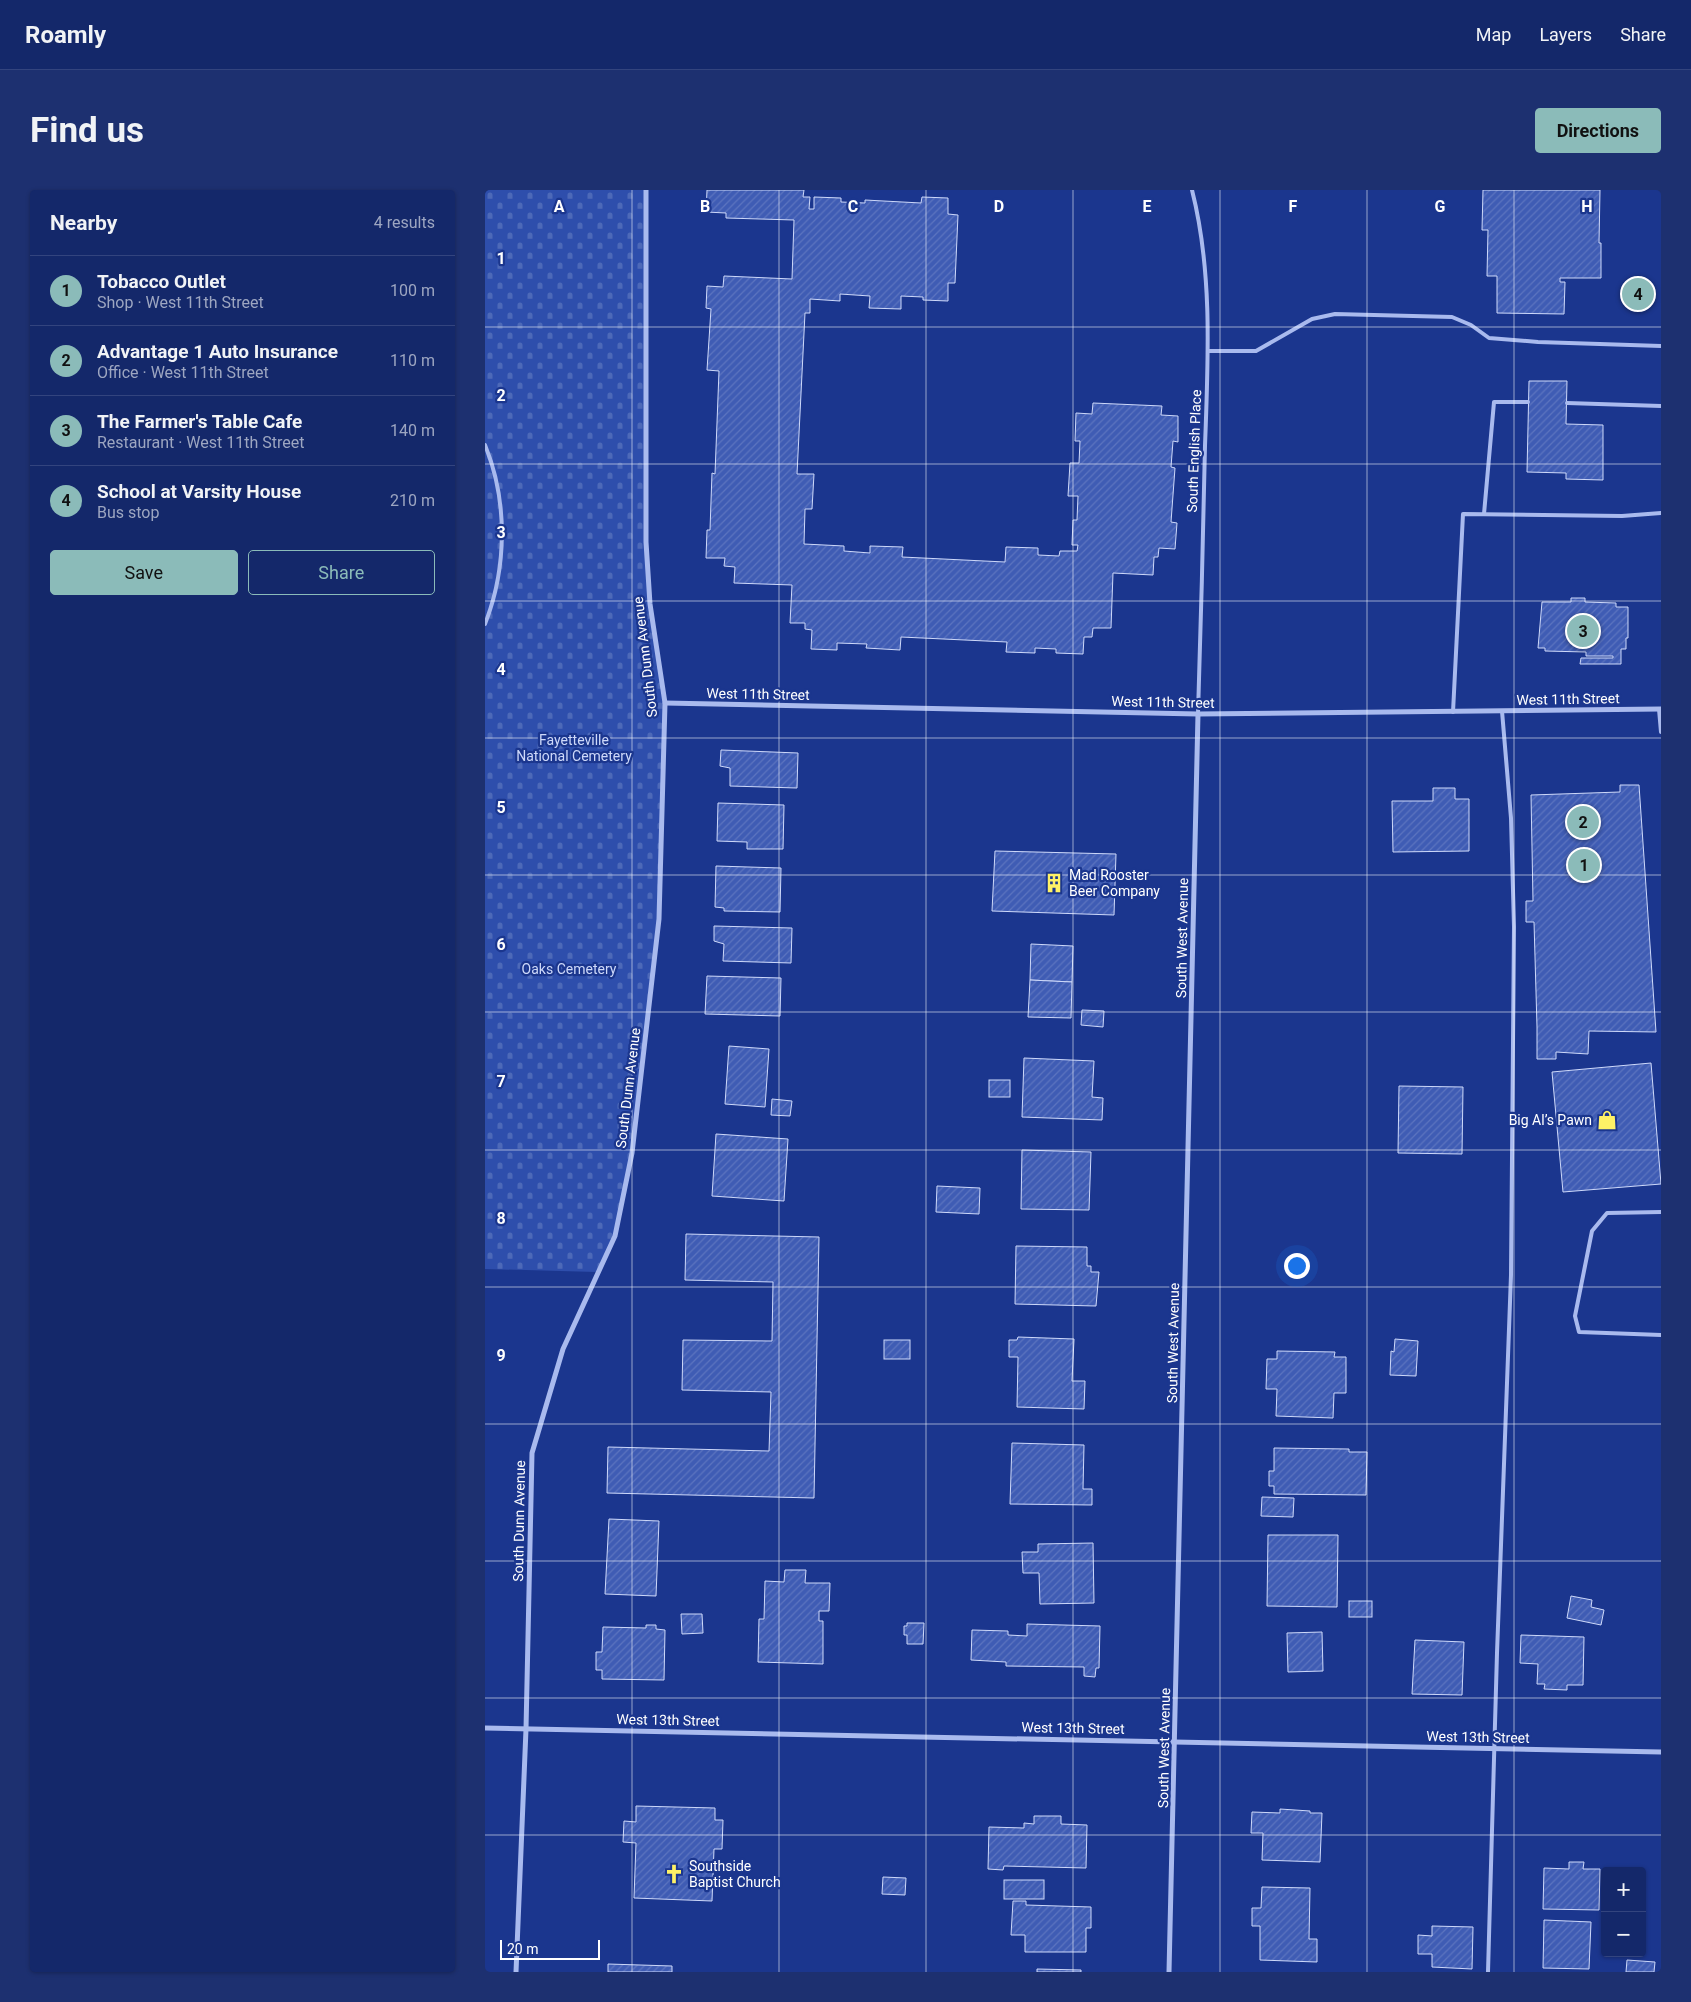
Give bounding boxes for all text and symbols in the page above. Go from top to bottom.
text: Roamly [25,21,106,49]
text: Map [1476,24,1511,45]
text: Layers [1539,24,1592,45]
text: Share [1620,24,1666,45]
button: Directions [1535,108,1661,153]
text: Find us [30,110,144,151]
text: A [554,197,565,216]
text: B [700,197,710,216]
text: C [848,197,858,216]
text: D [994,197,1004,216]
text: E [1143,197,1152,216]
text: F [1289,197,1298,216]
text: G [1435,197,1446,216]
text: H [1581,197,1593,216]
text: Nearby [50,211,117,235]
text: 4 results [374,213,435,232]
text: 1 [496,249,506,268]
text: Tobacco Outlet [97,270,226,293]
pin: 4 [1622,275,1654,313]
text: 1 [61,281,71,300]
text: 100 m [390,281,435,300]
text: Shop · West 11th Street [97,293,264,312]
text: Advantage 1 Auto Insurance [97,340,338,363]
text: 2 [61,351,71,370]
text: 110 m [390,351,435,370]
text: Office · West 11th Street [97,363,269,382]
text: 2 [496,386,506,405]
street label: South English Place [1184,389,1204,513]
text: The Farmer's Table Cafe [97,410,302,433]
text: 3 [61,421,71,440]
text: 140 m [390,421,435,440]
text: Restaurant · West 11th Street [97,433,304,452]
text: School at Varsity House [97,480,301,503]
text: 4 [61,491,71,510]
text: 210 m [390,491,435,510]
text: Bus stop [97,503,159,522]
text: 3 [496,523,506,542]
button: Save [50,550,238,595]
button: Share [248,550,435,595]
street label: South Dunn Avenue [630,596,660,718]
pin: 3 [1567,612,1599,650]
text: 4 [496,660,506,679]
street label: West 11th Street [706,685,810,703]
street label: West 11th Street [1516,690,1620,708]
street label: West 11th Street [1111,693,1215,711]
park label: Fayetteville National Cemetery [516,732,632,764]
text: 5 [496,798,506,817]
pin: 2 [1567,803,1599,841]
pin: 1 [1568,846,1600,884]
place label: Mad Rooster Beer Company [1069,867,1160,899]
building icon: Mad Rooster Beer Company [1043,872,1065,894]
street label: South West Avenue [1173,878,1191,998]
text: 6 [496,935,506,954]
park label: Oaks Cemetery [522,961,617,977]
street label: South Dunn Avenue [613,1027,643,1149]
text: 7 [496,1072,506,1091]
shop icon: Big Al’s Pawn [1596,1109,1618,1131]
place label: Big Al’s Pawn [1509,1112,1592,1128]
text: 8 [496,1209,506,1228]
your location [1284,1253,1310,1279]
street label: South West Avenue [1164,1283,1182,1403]
text: 9 [496,1346,506,1365]
street label: South Dunn Avenue [510,1460,528,1582]
street label: South West Avenue [1155,1688,1173,1808]
street label: West 13th Street [616,1711,720,1729]
street label: West 13th Street [1021,1719,1125,1737]
street label: West 13th Street [1426,1728,1530,1746]
place label: Southside Baptist Church [689,1858,781,1890]
church icon: Southside Baptist Church [663,1863,685,1885]
map controls [1601,1867,1646,1957]
button: + [1601,1867,1646,1912]
button: − [1601,1912,1646,1957]
scale bar [500,1937,600,1960]
text: 20 m [507,1941,539,1957]

